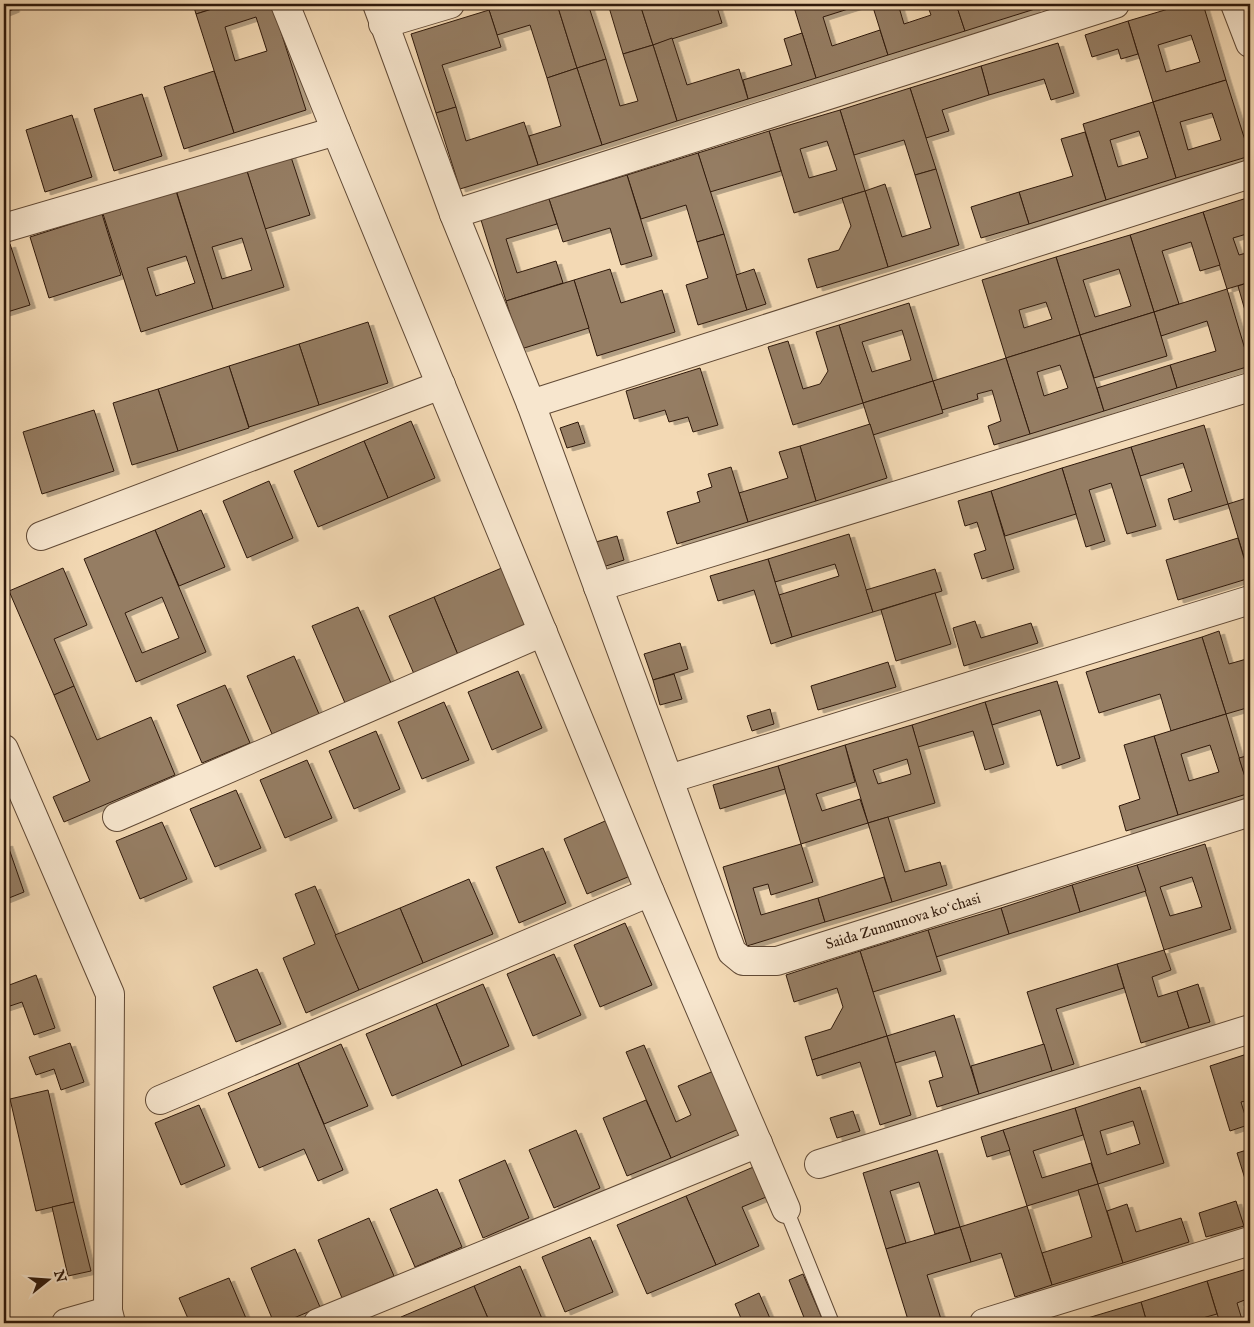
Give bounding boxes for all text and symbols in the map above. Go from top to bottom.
street label: Saida Zunnunova koʻchasi [823,889,983,954]
north arrow [22,1254,72,1304]
text: N [49,1267,70,1285]

